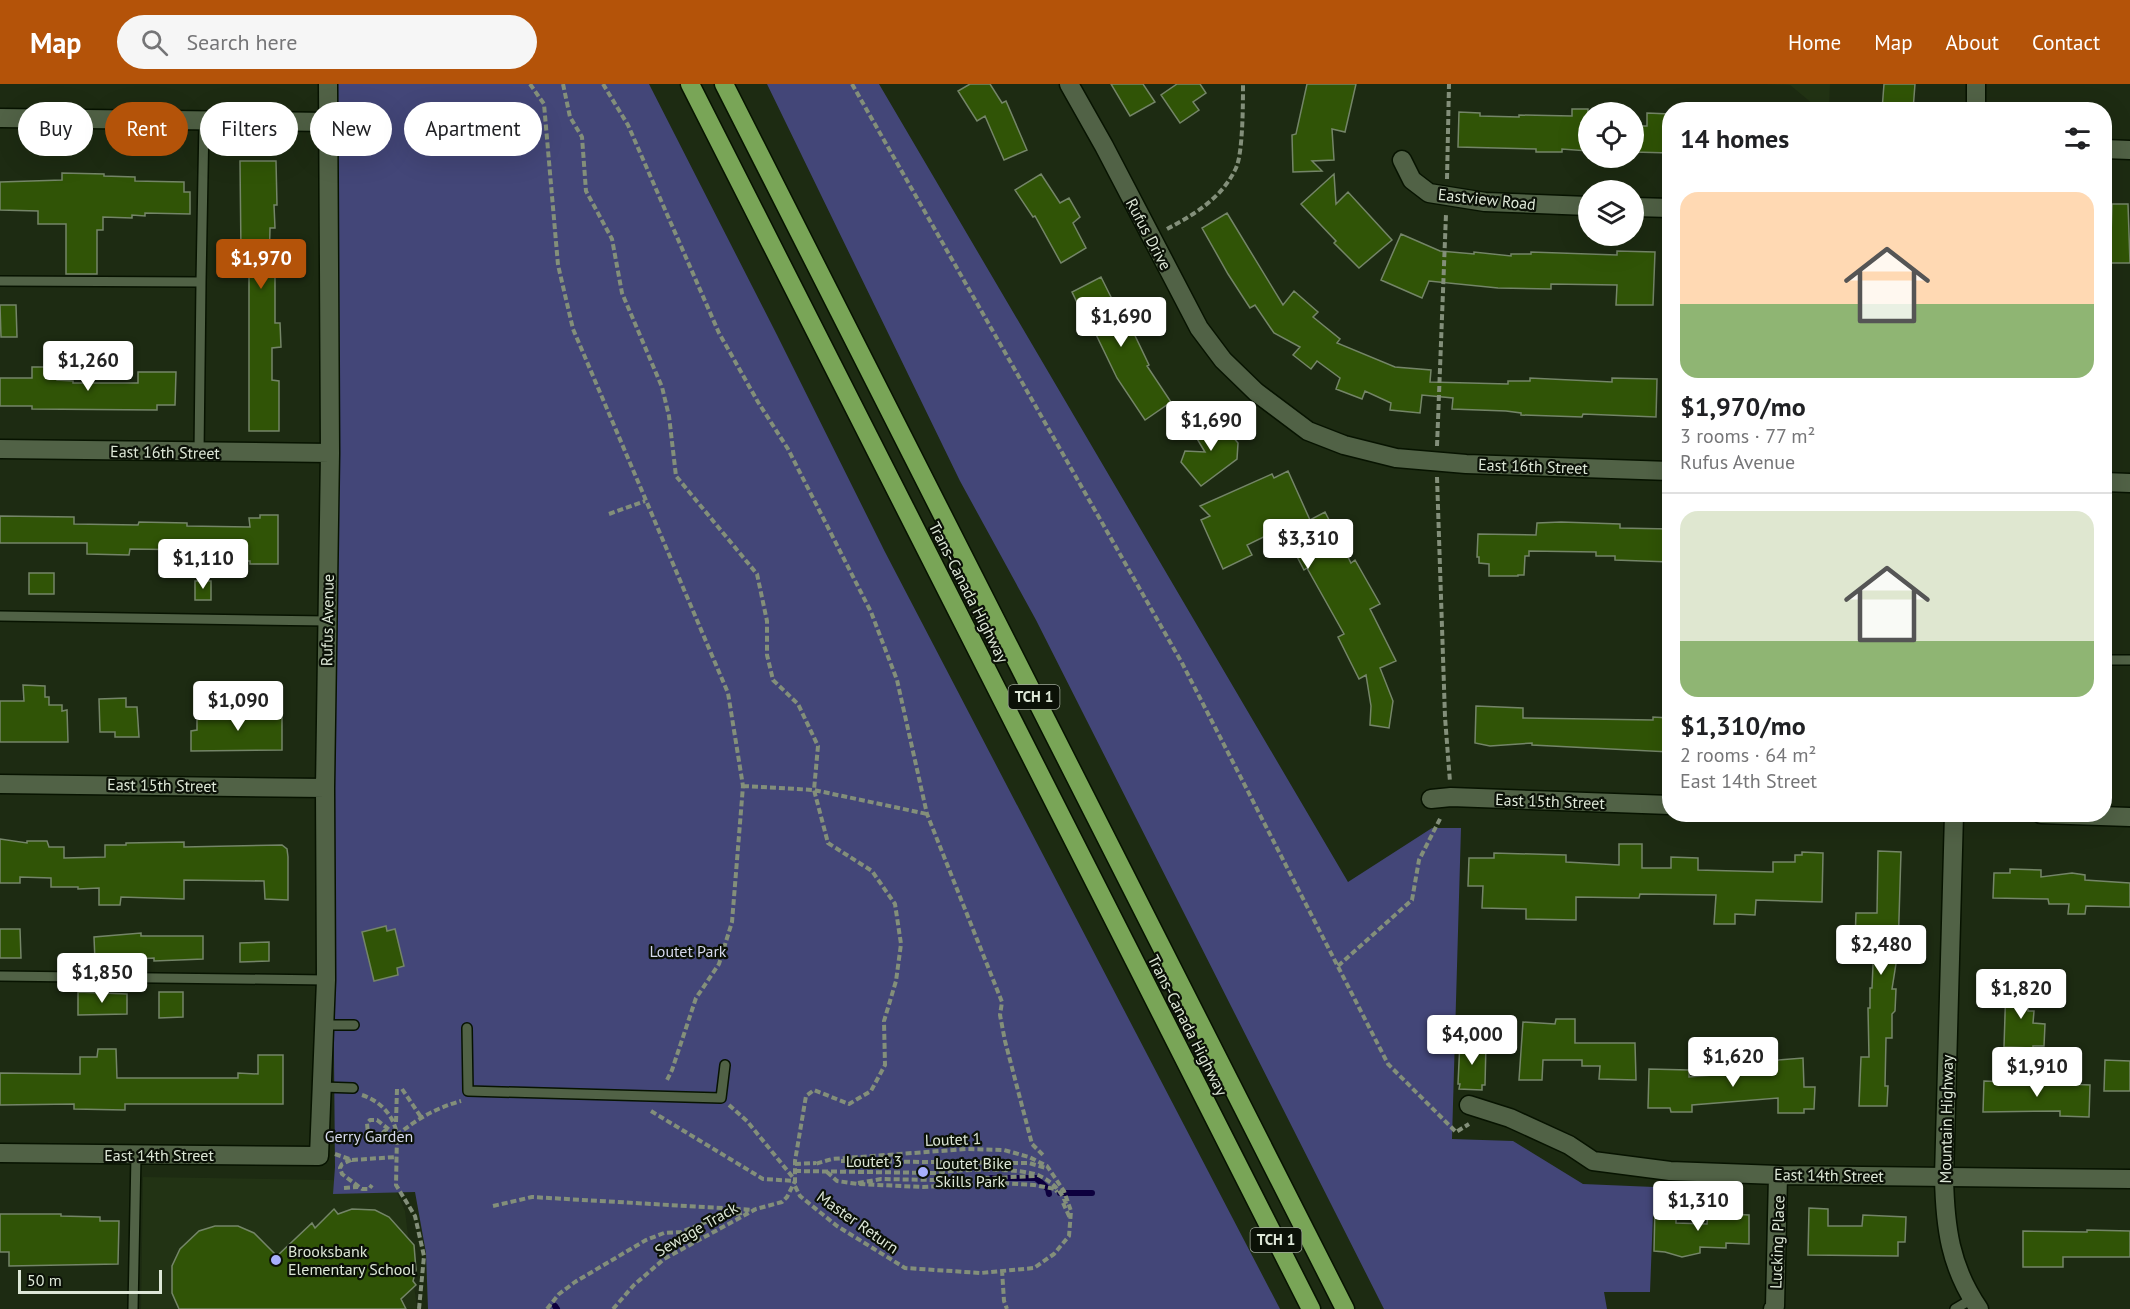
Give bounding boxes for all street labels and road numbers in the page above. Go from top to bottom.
street label: Eastview Road [1437,184,1537,214]
street label: Rufus Drive [1122,195,1176,273]
street label: East 16th Street [110,441,221,463]
street label: East 16th Street [1478,454,1589,478]
street label: Trans-Canada Highway [925,518,1013,666]
street label: Rufus Avenue [316,574,338,666]
road number: TCH 1 [1008,685,1060,709]
street label: East 15th Street [107,774,218,796]
street label: East 15th Street [1495,789,1606,813]
street label: Trans-Canada Highway [1144,951,1232,1099]
street label: Mountain Highway [1935,1054,1957,1184]
street label: Loutet 1 [925,1128,981,1150]
street label: East 14th Street [104,1145,214,1165]
street label: Loutet 3 [846,1151,902,1171]
street label: East 14th Street [1774,1164,1885,1186]
street label: Master Return [813,1186,903,1258]
street label: Lucking Place [1765,1195,1789,1289]
street label: Sewage Track [651,1197,741,1261]
road number: TCH 1 [1250,1228,1302,1252]

